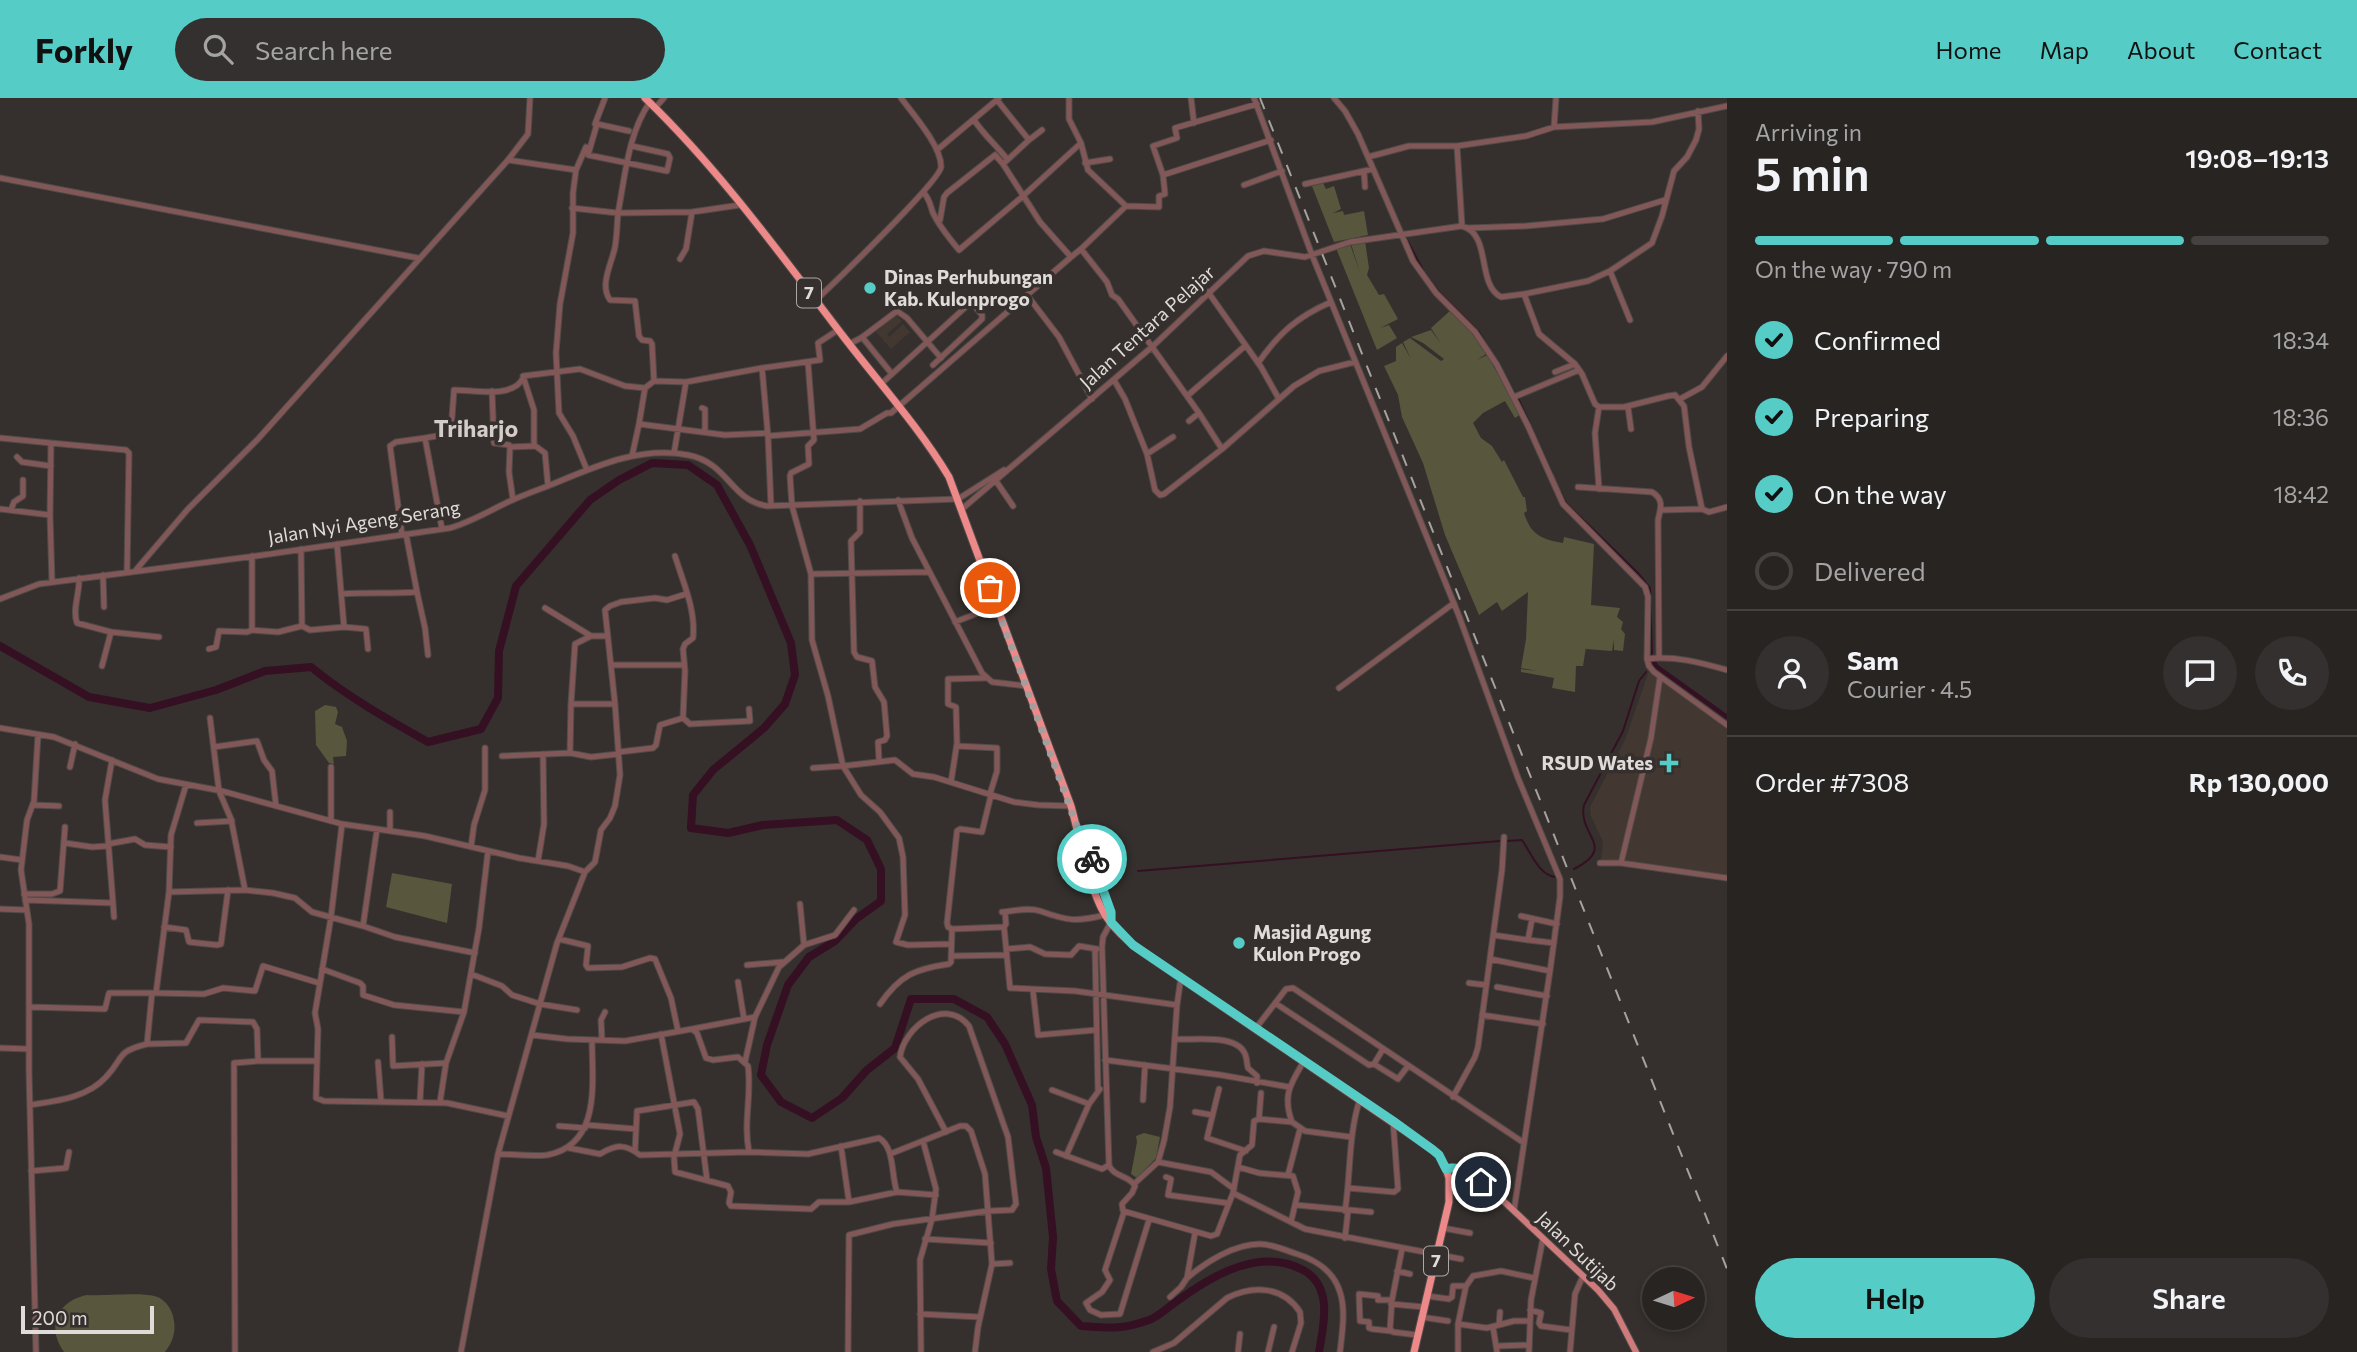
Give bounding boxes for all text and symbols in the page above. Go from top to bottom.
search box [175,18,665,81]
text: Forkly [35,29,133,70]
icon: search [199,30,237,68]
text: Search here [255,34,393,65]
text: Home [1936,35,2002,64]
text: Map [2040,35,2089,64]
text: About [2127,35,2195,64]
text: Contact [2233,35,2322,64]
text: Arriving in [1755,118,1862,146]
text: 19:08–19:13 [2185,142,2329,173]
text: 5 min [1755,144,1870,200]
text: On the way · 790 m [1755,255,1952,283]
street label: Jalan Tentara Pelajar [1074,260,1219,393]
place label: Dinas Perhubungan Kab. Kulonprogo [884,265,1053,310]
road number: 7 [797,278,821,308]
marker: Dinas Perhubungan Kab. Kulonprogo [862,280,878,296]
icon: check [1755,321,1793,359]
text: Confirmed [1814,324,1941,355]
text: 18:34 [2273,326,2329,354]
icon: check [1755,398,1793,436]
text: Preparing [1814,401,1929,432]
text: 18:36 [2273,403,2329,431]
district label: Triharjo [434,414,518,442]
icon: check [1755,475,1793,513]
text: On the way [1814,478,1947,509]
text: 18:42 [2274,480,2329,508]
street label: Jalan Nyi Ageng Serang [266,495,462,548]
text: Delivered [1814,555,1925,586]
pin [960,558,1020,618]
icon: bag [971,569,1009,607]
button: person [1755,636,1829,710]
button: chat [2163,636,2237,710]
button: phone [2255,636,2329,710]
text: Sam [1847,644,1899,675]
text: Courier · 4.5 [1847,675,1972,703]
place label: RSUD Wates [1541,751,1653,774]
marker: RSUD Wates [1659,753,1679,773]
text: Order #7308 [1755,766,1909,797]
text: Rp 130,000 [2189,766,2329,797]
courier [1057,824,1127,894]
icon: bike [1073,840,1111,878]
place label: Masjid Agung Kulon Progo [1253,920,1372,965]
marker: Masjid Agung Kulon Progo [1231,935,1247,951]
pin [1451,1152,1511,1212]
icon: home [1462,1163,1500,1201]
street label: Jalan Sutijab [1533,1206,1624,1295]
road number: 7 [1424,1246,1448,1276]
button: Help [1755,1258,2035,1338]
button: Share [2049,1258,2329,1338]
north arrow [1642,1267,1704,1330]
map controls [1642,1267,1705,1330]
scale bar [21,1303,154,1335]
text: 200 m [32,1306,88,1329]

